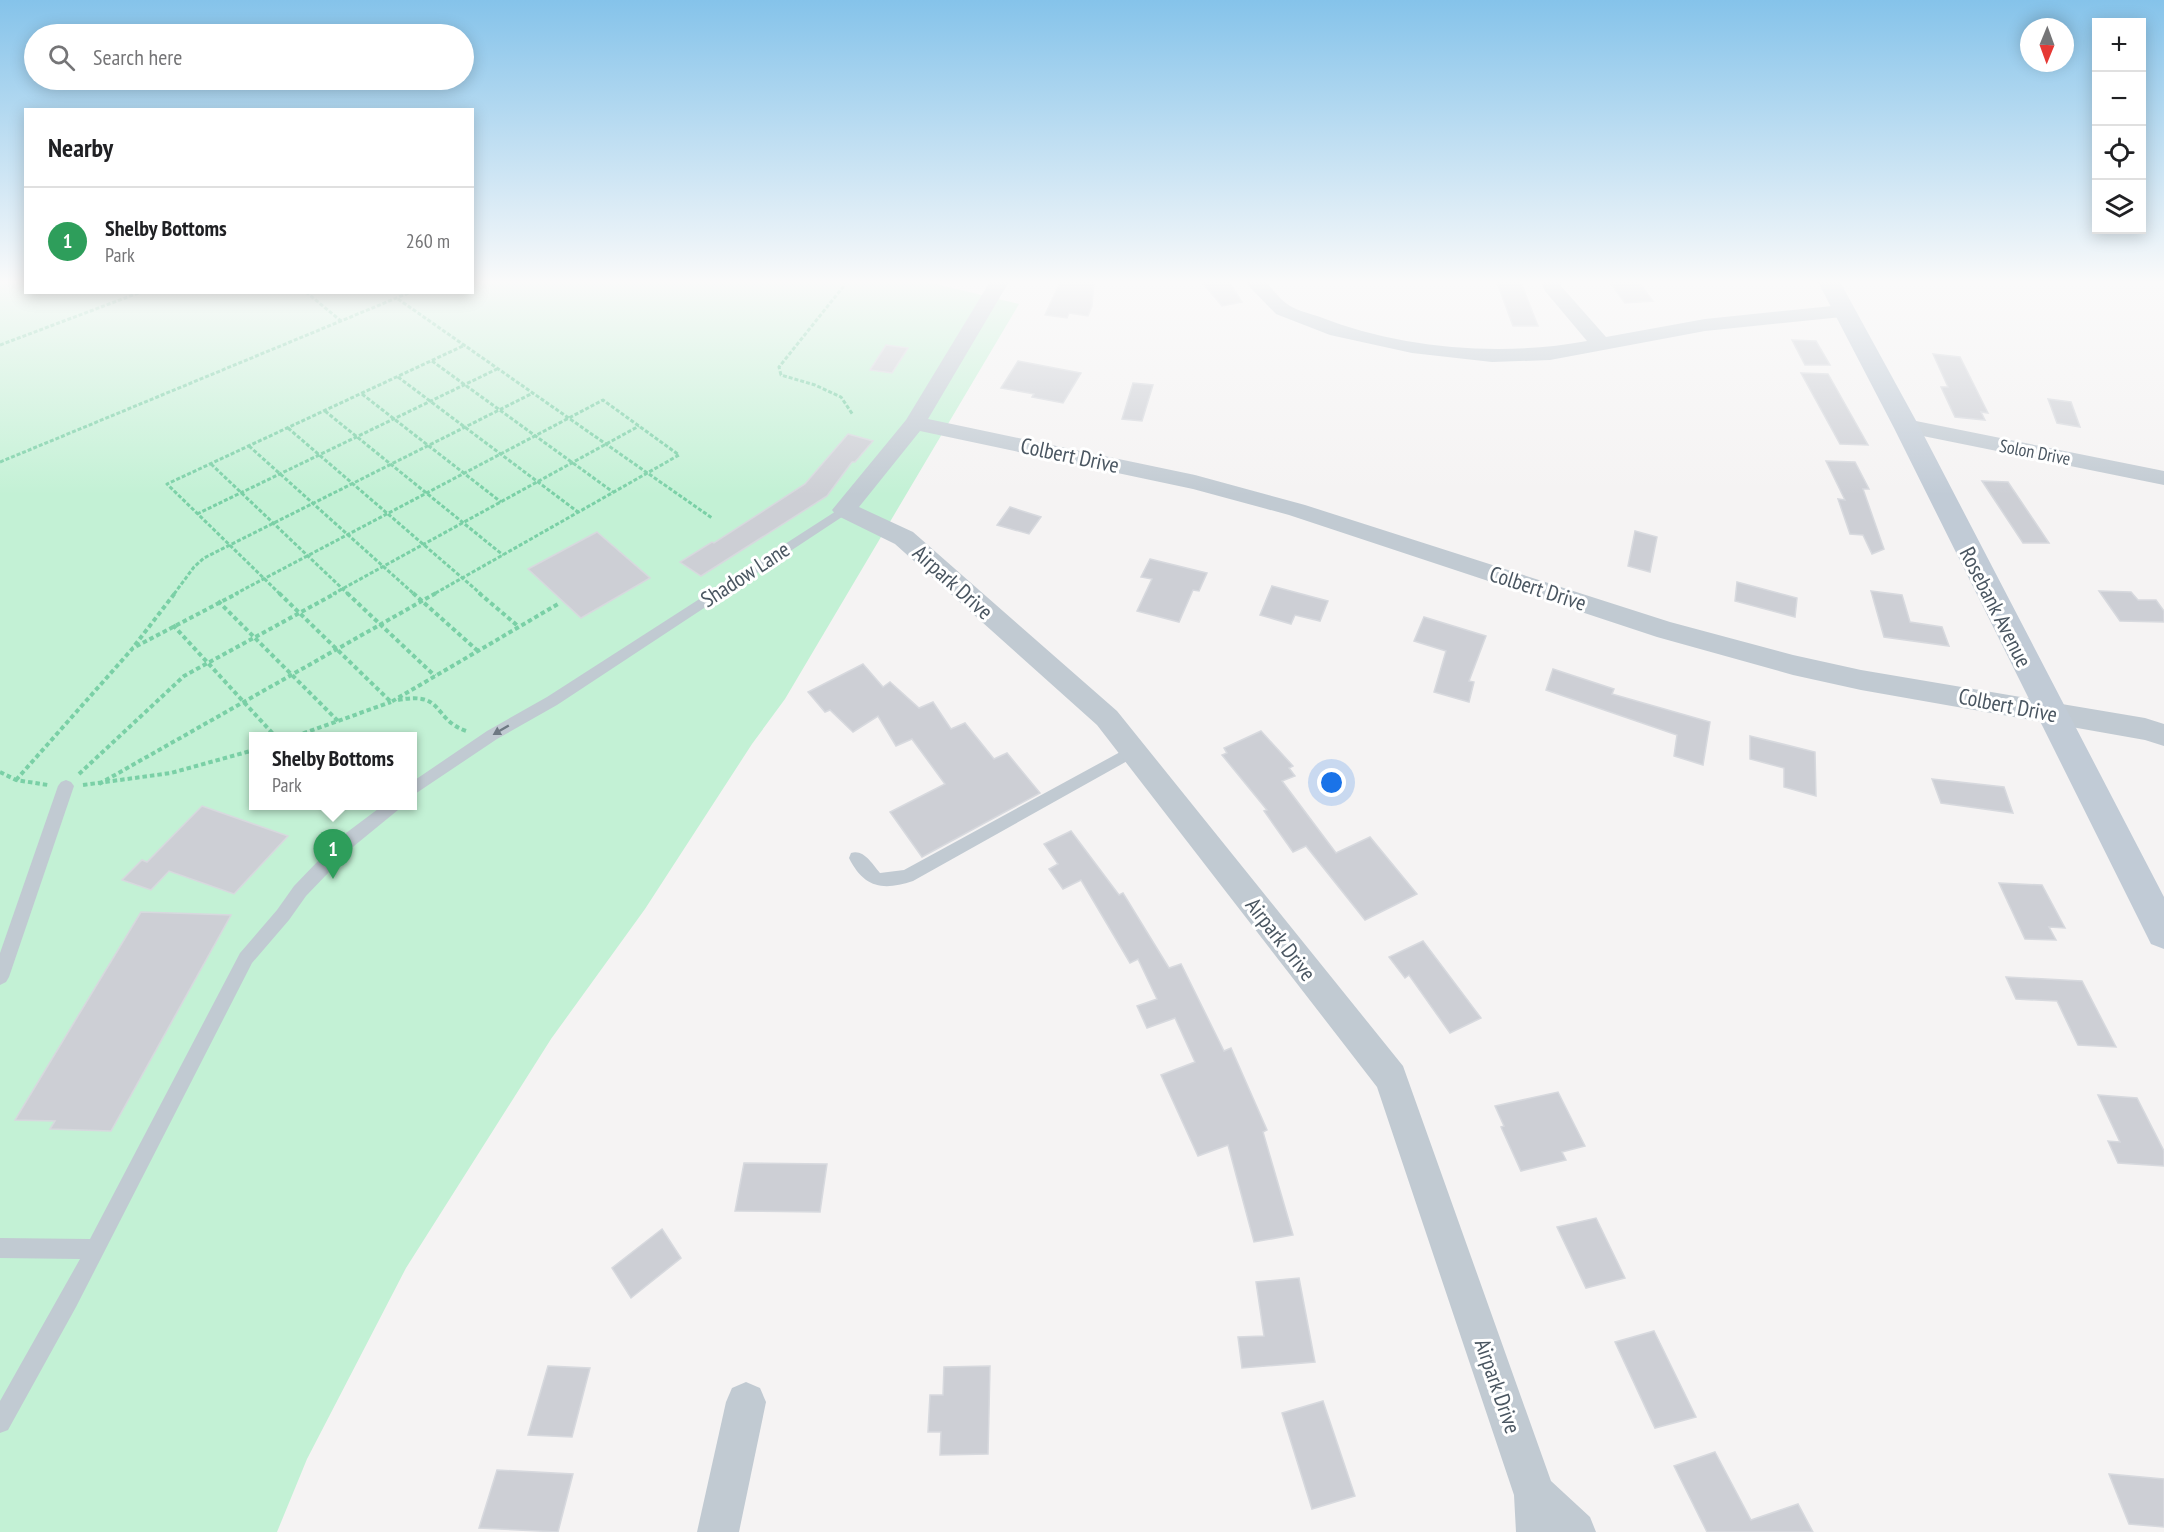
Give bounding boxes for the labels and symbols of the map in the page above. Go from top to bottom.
north arrow [2020,18,2074,72]
street label: Colbert Drive [1018,431,1122,479]
street label: Solon Drive [1998,434,2072,470]
street label: Shadow Lane [695,535,795,613]
street label: Airpark Drive [907,539,999,625]
street label: Rosebank Avenue [1954,542,2038,672]
street label: Colbert Drive [1486,559,1590,617]
street label: Colbert Drive [1956,682,2060,728]
one-way arrow [492,725,509,735]
your location [1317,768,1346,797]
pin: 1 [314,830,352,879]
street label: Airpark Drive [1240,892,1322,986]
street label: Airpark Drive [1469,1335,1527,1437]

